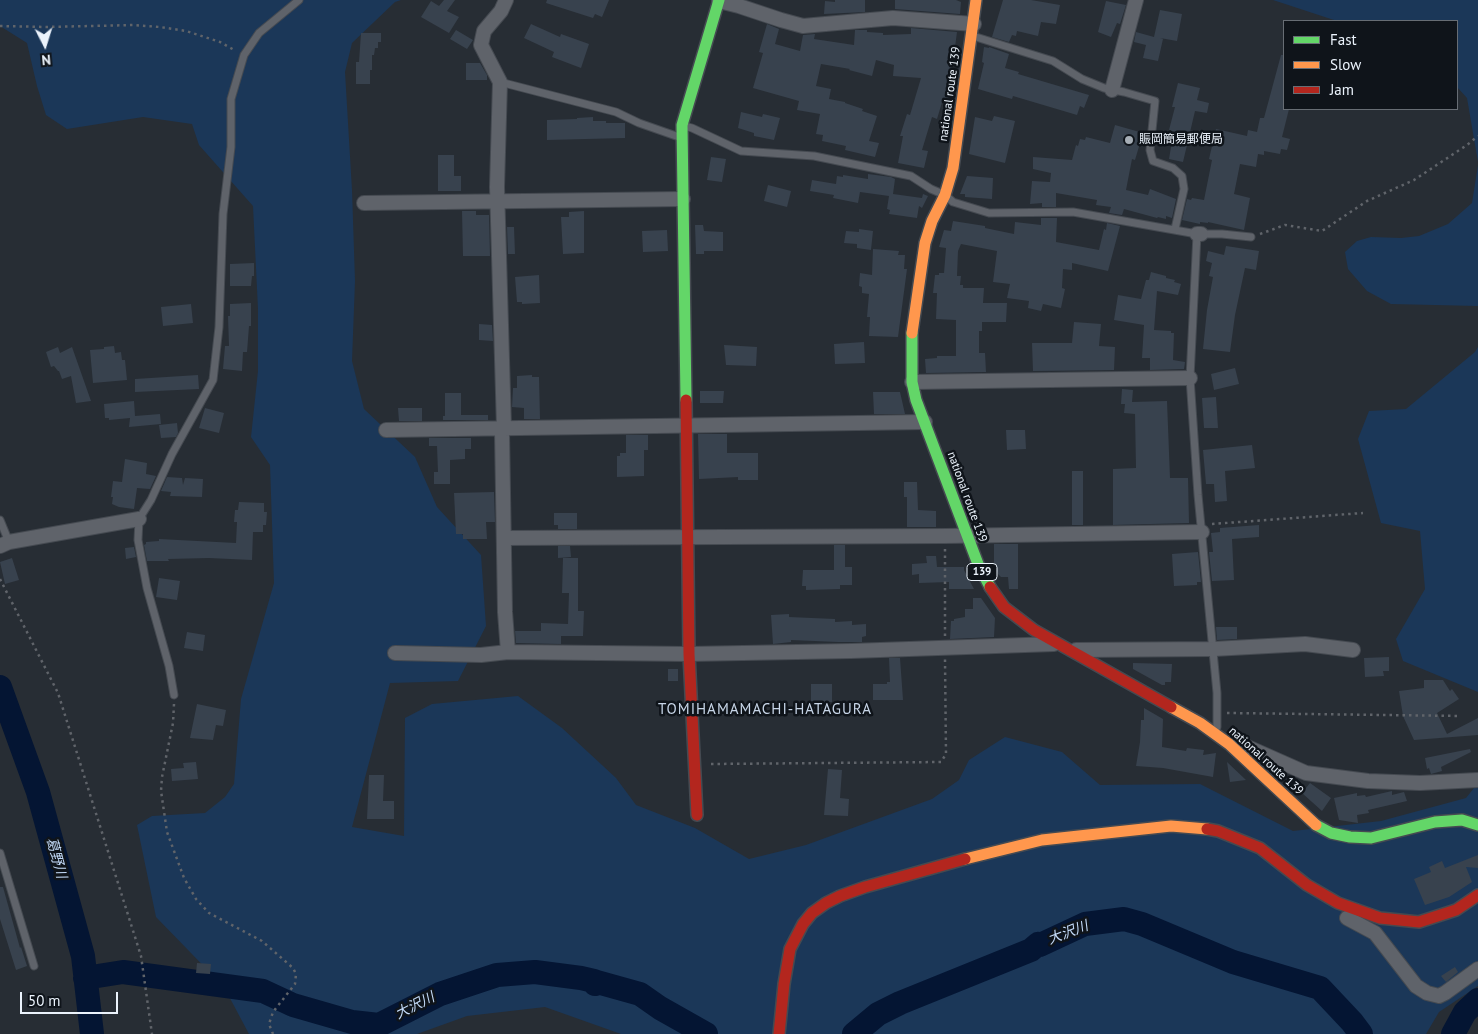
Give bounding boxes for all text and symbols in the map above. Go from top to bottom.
north arrow [20,20,70,70]
legend [1283,20,1458,110]
text: Fast [1330,30,1357,49]
street label: national route 139 [936,46,964,142]
text: N [41,51,52,69]
text: Slow [1330,55,1361,74]
text: Jam [1330,80,1354,99]
place label: 賑岡簡易郵便局 [1139,133,1223,147]
marker: 賑岡簡易郵便局 [1123,134,1135,146]
street label: national route 139 [944,450,990,544]
road number: 139 [967,564,997,580]
district label: TOMIHAMAMACHI-HATAGURA [655,701,875,719]
street label: national route 139 [1226,724,1306,798]
water label: 葛野川 [42,836,70,880]
water label: 大沢川 [1045,918,1091,948]
scale bar [22,982,120,1014]
water label: 大沢川 [392,989,438,1023]
text: 50 m [28,991,61,1010]

